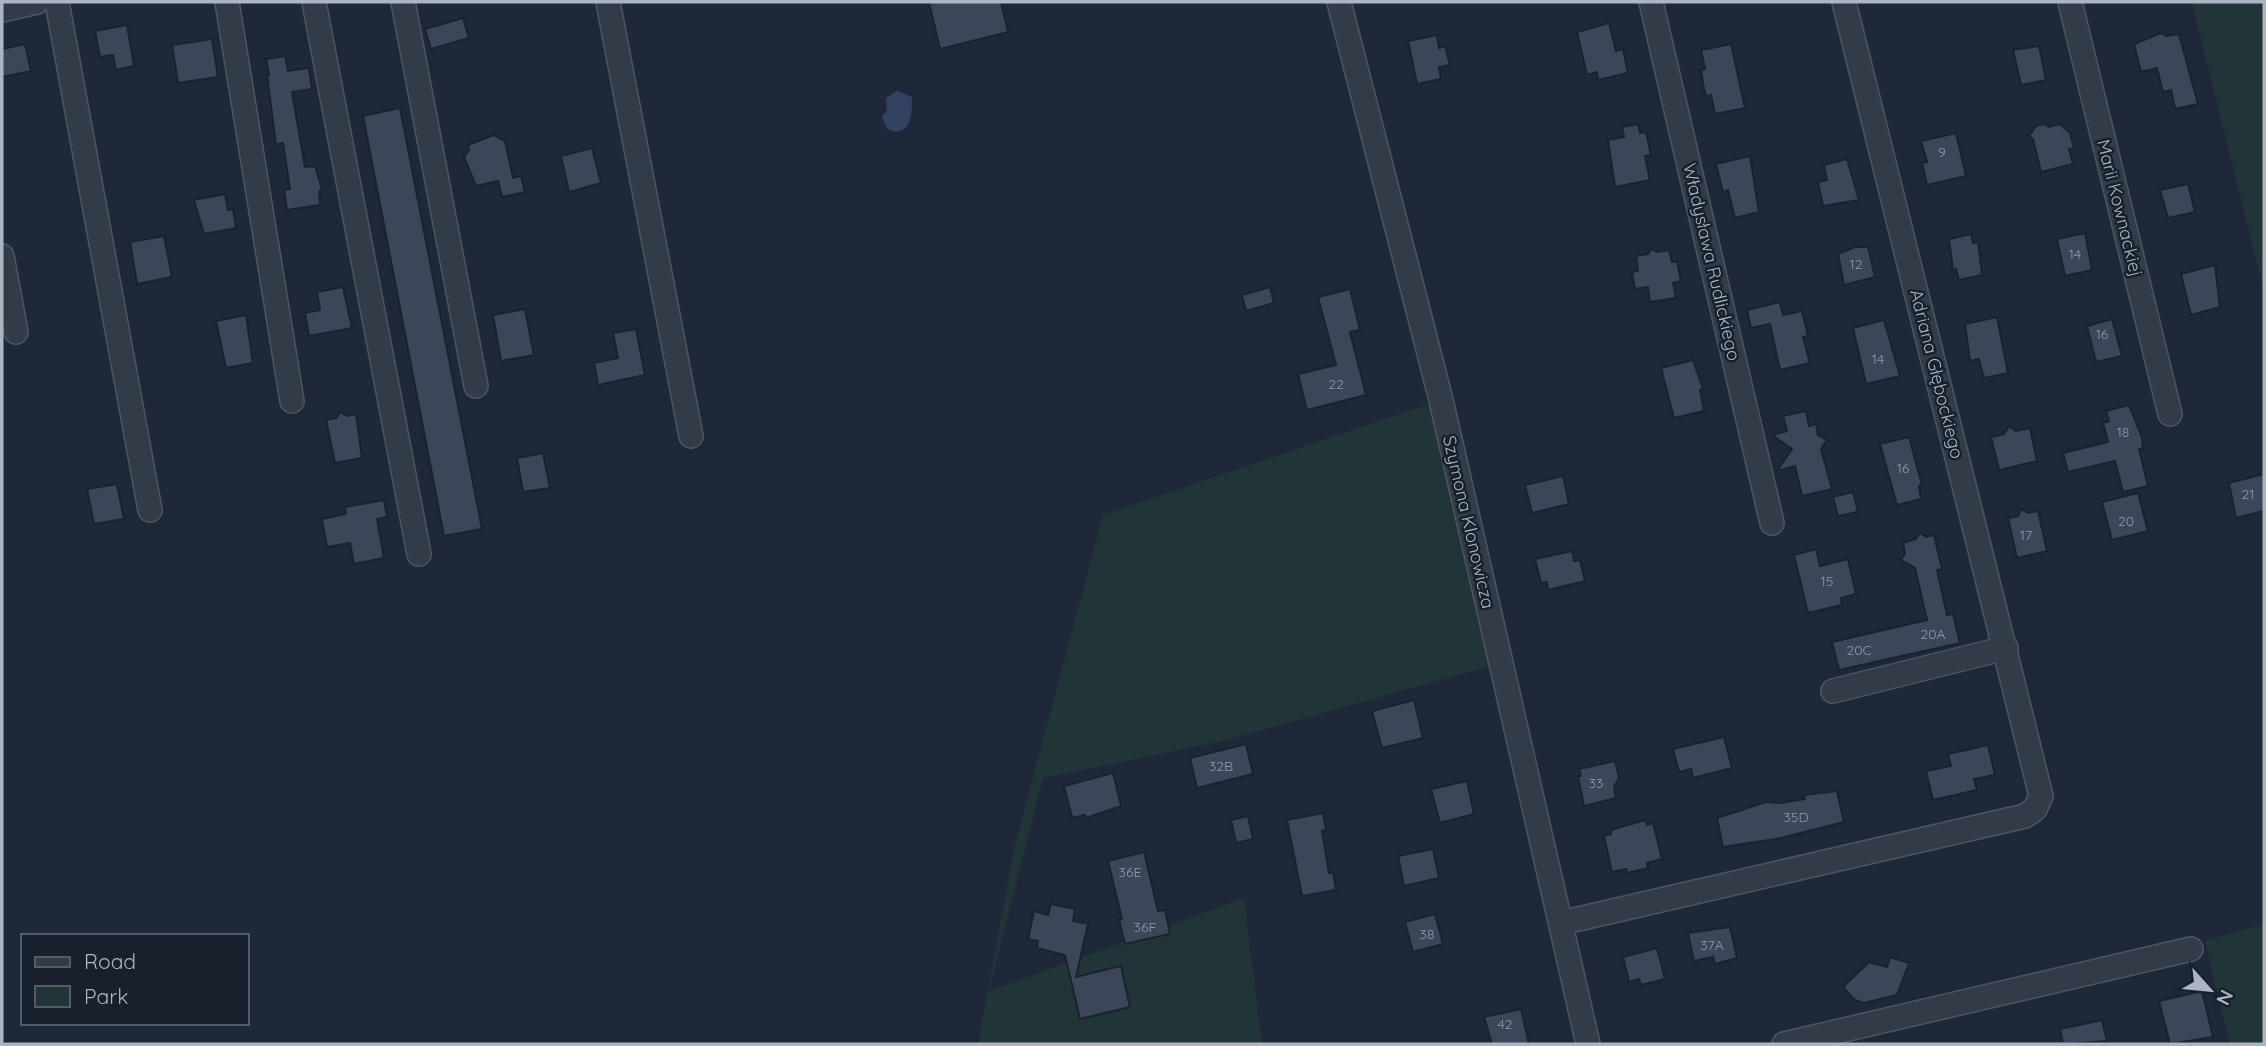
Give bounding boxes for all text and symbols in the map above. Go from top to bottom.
street label: Marii Kownackiej [2092,137,2148,279]
house number: 9 [1938,143,1946,161]
street label: Władysława Rudlickiego [1678,161,1746,363]
house number: 14 [2069,245,2081,263]
house number: 12 [1850,255,1863,273]
street label: Adriana Głębockiego [1905,287,1969,461]
house number: 16 [2096,325,2109,343]
house number: 14 [1872,350,1884,368]
house number: 22 [1328,375,1344,393]
house number: 18 [2117,423,2129,441]
street label: Szymona Klonowicza [1438,433,1500,611]
house number: 16 [1897,459,1910,477]
house number: 21 [2242,485,2254,503]
house number: 20 [2118,512,2134,530]
house number: 17 [2020,526,2032,544]
house number: 15 [1821,572,1833,590]
house number: 20A [1920,625,1946,643]
house number: 20C [1846,641,1872,659]
house number: 32B [1209,757,1233,775]
house number: 33 [1589,774,1603,792]
house number: 35D [1783,808,1809,826]
house number: 36E [1119,863,1141,881]
house number: 36F [1134,918,1156,936]
house number: 38 [1420,925,1434,943]
legend [21,934,248,1025]
house number: 37A [1700,936,1724,954]
text: Road [84,948,136,974]
north arrow [2175,955,2245,1025]
text: Park [84,983,128,1009]
text: N [2211,986,2239,1009]
house number: 42 [1497,1015,1513,1033]

